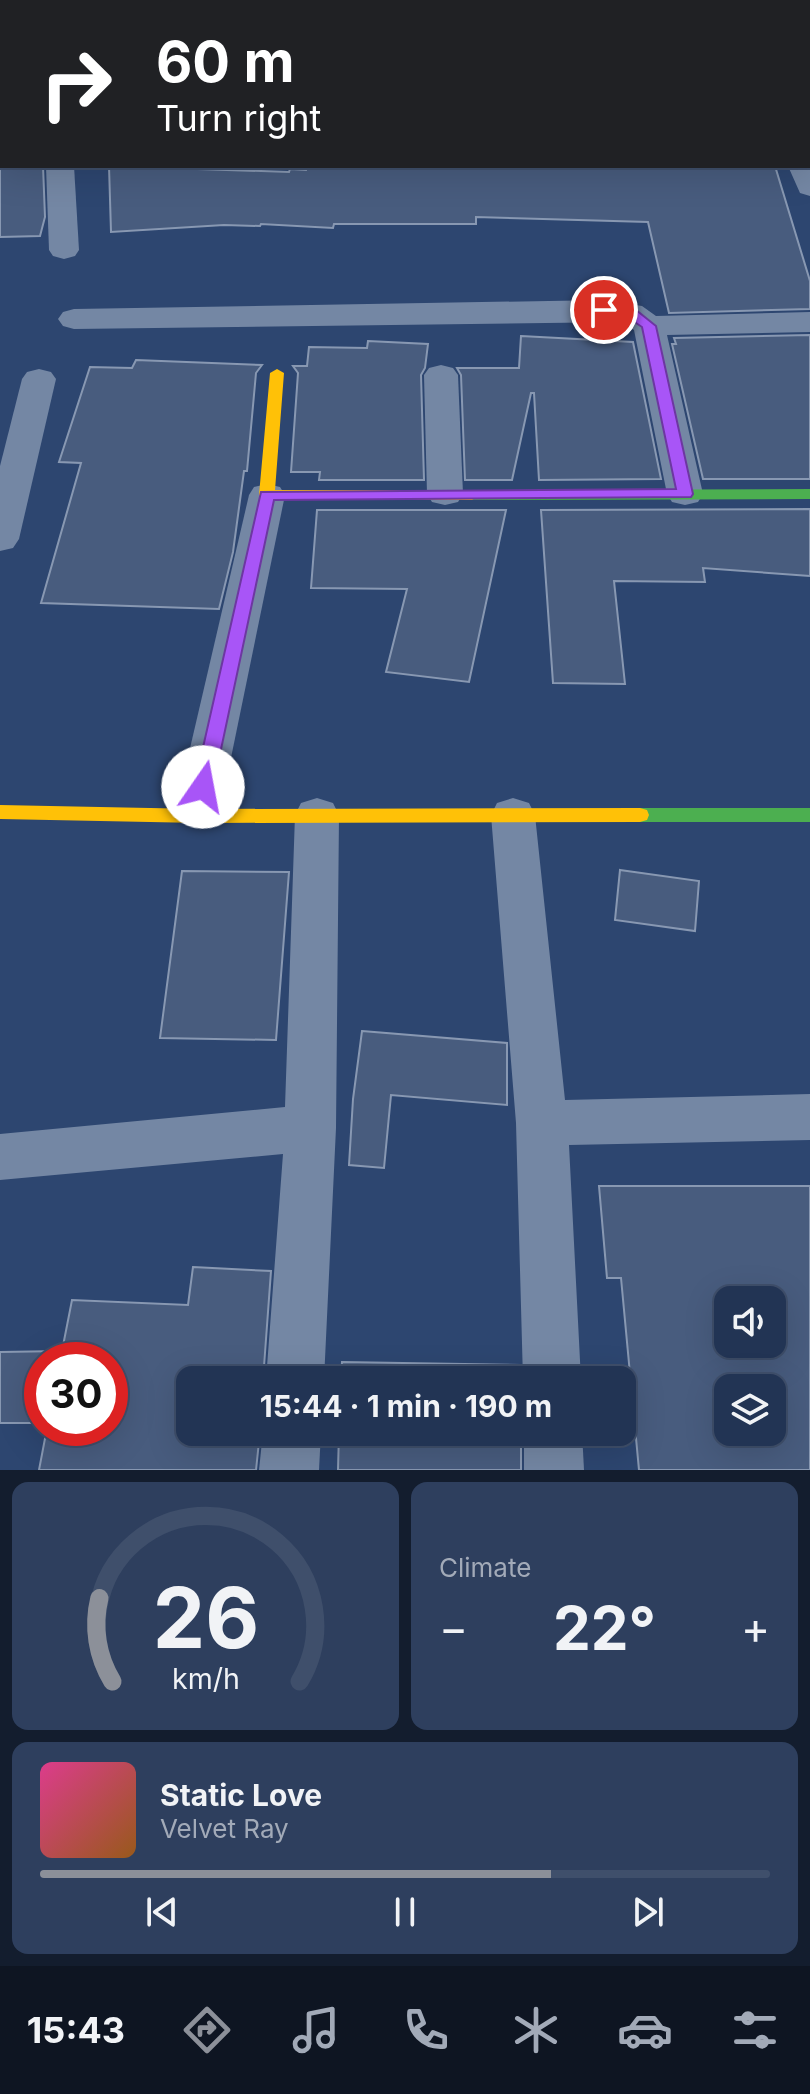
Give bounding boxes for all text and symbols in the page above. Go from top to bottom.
text: 60 m [156,28,295,96]
icon: right [24,32,128,136]
text: Turn right [156,96,321,140]
pin [570,276,638,344]
icon: arrive [582,288,626,332]
position arrow [161,745,245,829]
map controls [714,1286,786,1446]
button: sound [714,1286,786,1358]
speed limit sign: 30 [24,1342,128,1446]
button: layers [714,1374,786,1446]
text: 15:44 · 1 min · 190 m [260,1388,552,1424]
text: Climate [439,1552,531,1583]
text: 26 [152,1567,259,1668]
text: 22° [553,1592,656,1664]
text: − [439,1601,468,1655]
text: + [741,1601,770,1655]
text: km/h [172,1661,239,1696]
text: Static Love [160,1777,322,1813]
text: Velvet Ray [160,1813,289,1844]
icon: previous [140,1890,184,1934]
icon: pause [383,1890,427,1934]
icon: next [626,1890,670,1934]
icon: directions [179,2002,235,2058]
icon: music [288,2002,344,2058]
icon: phone [398,2002,454,2058]
icon: climate [508,2002,564,2058]
icon: car [617,2002,673,2058]
icon: filters [727,2002,783,2058]
text: 15:43 [27,2008,125,2052]

